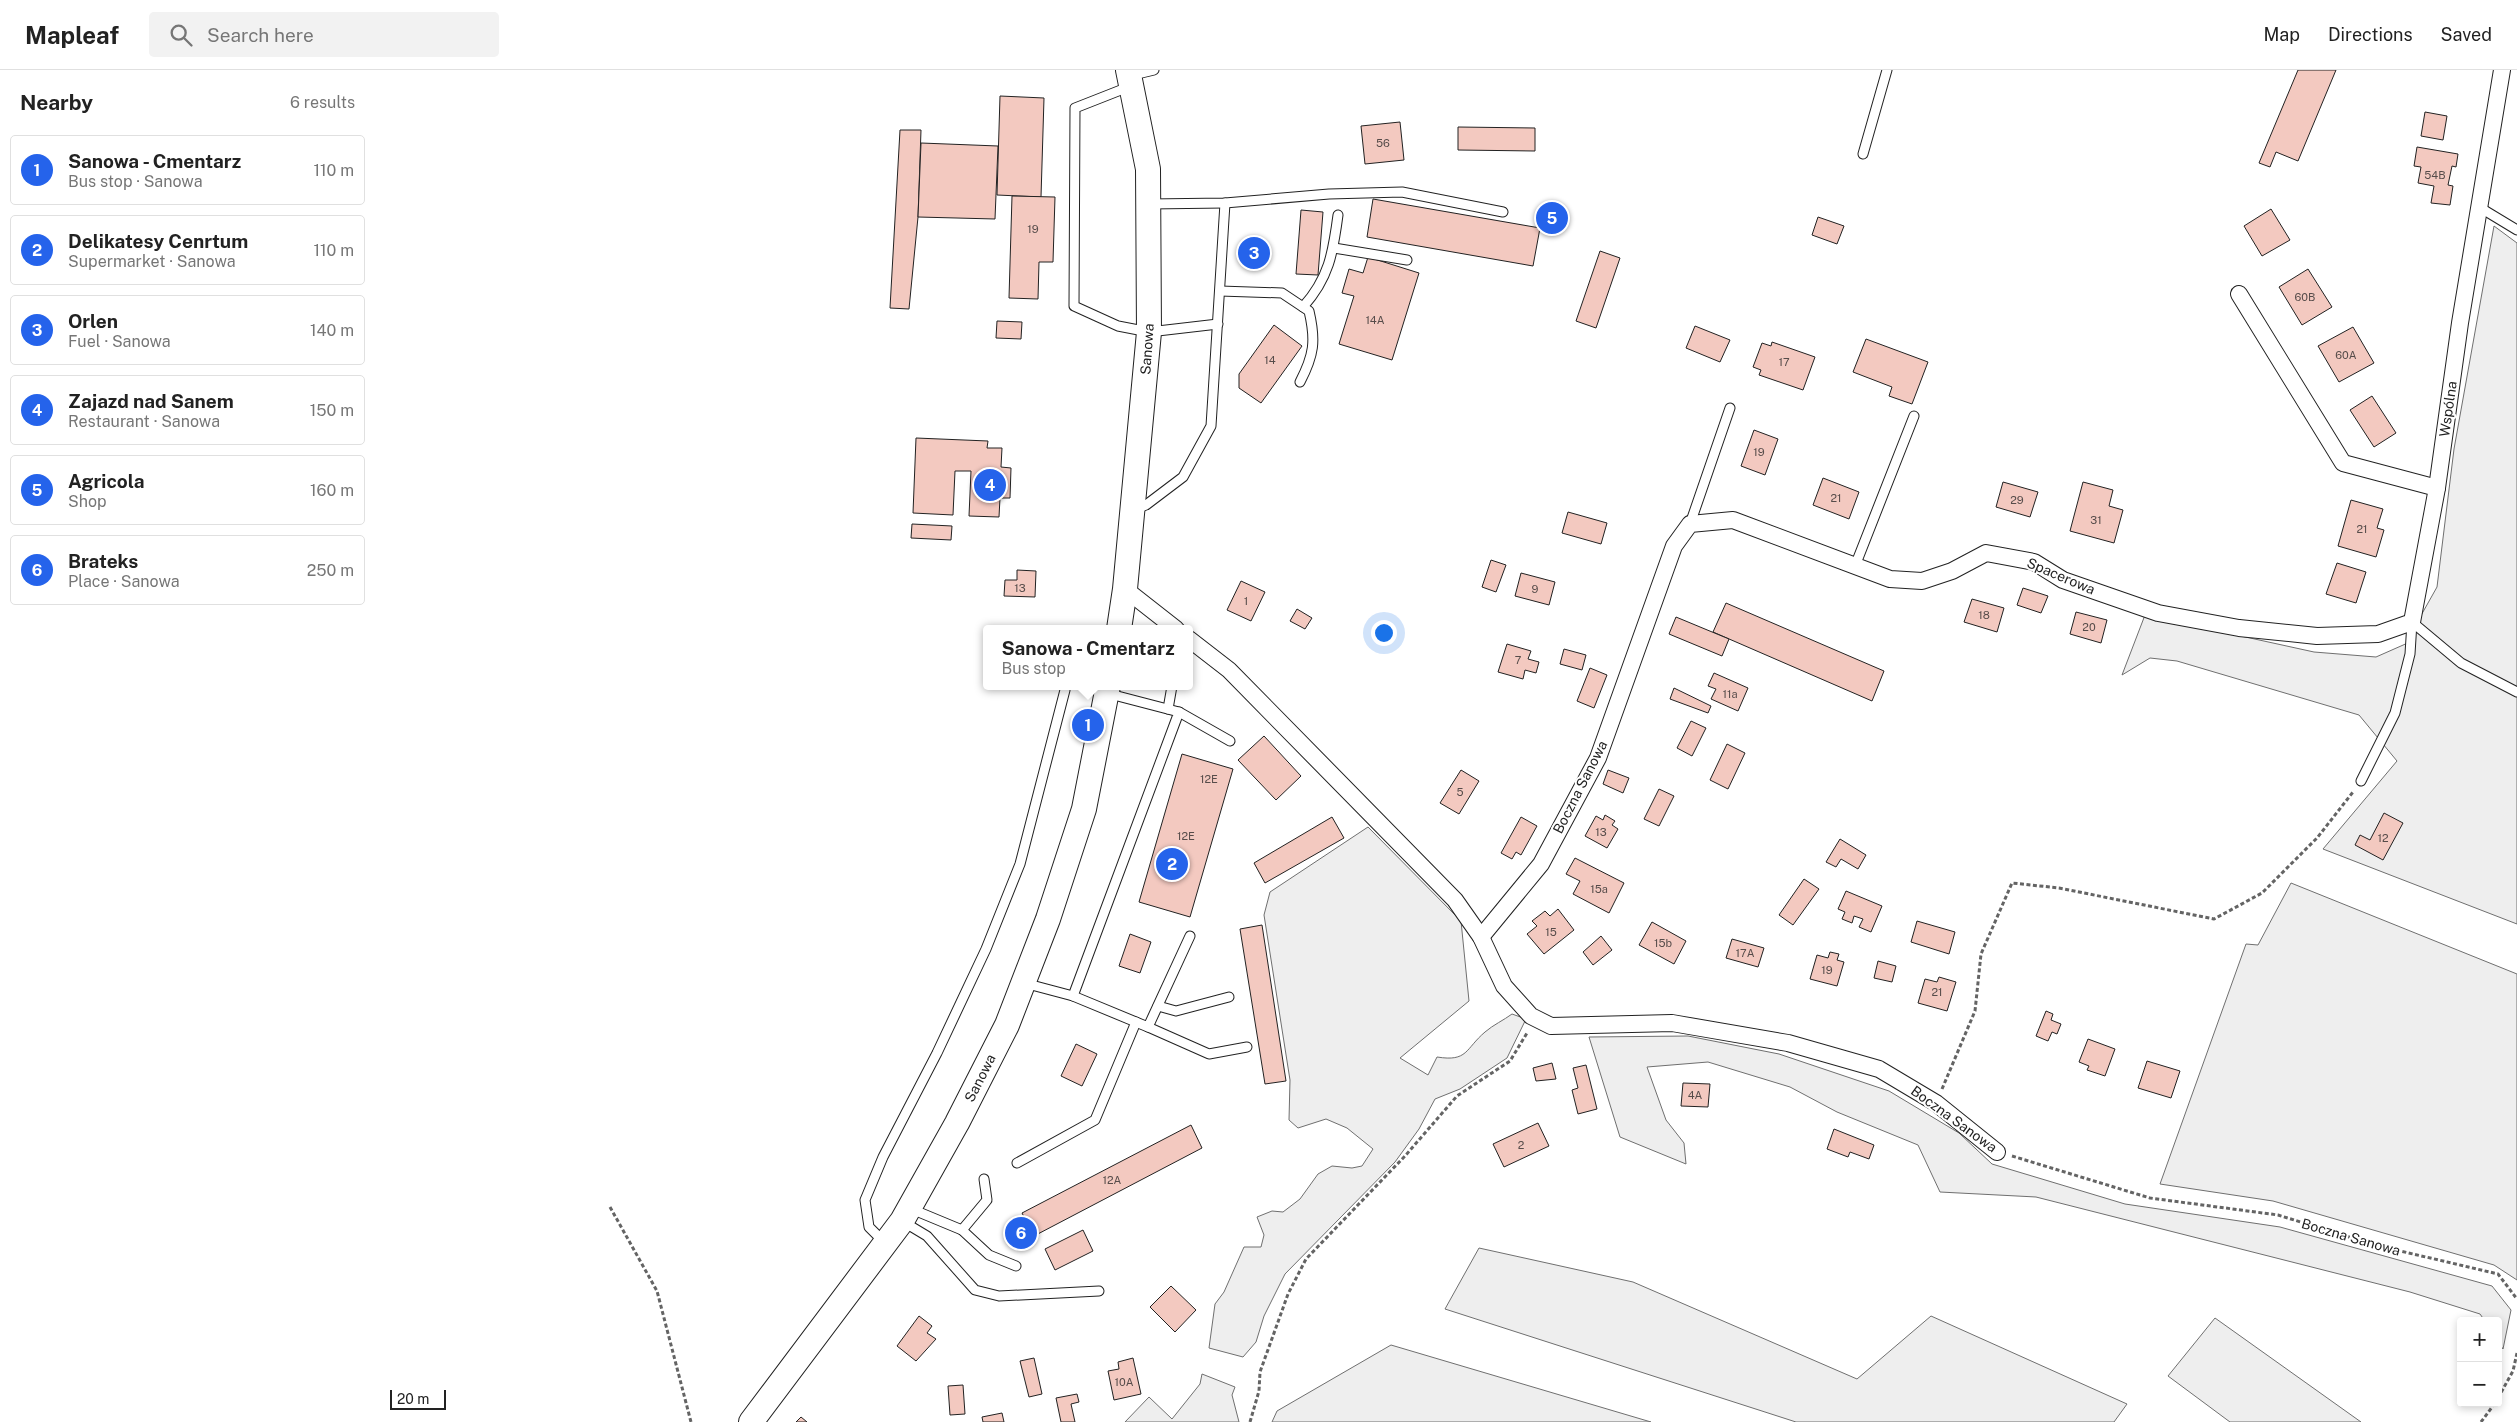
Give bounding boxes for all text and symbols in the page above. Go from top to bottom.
search box [149,12,499,57]
text: Mapleaf [25,21,119,49]
icon: search [167,21,195,49]
text: Search here [207,24,314,46]
text: Map [2263,24,2300,45]
text: Directions [2328,24,2413,45]
text: Saved [2441,24,2492,45]
text: Nearby [20,90,93,115]
text: 6 results [290,93,355,112]
house number: 56 [1376,137,1390,149]
text: Sanowa - Cmentarz [68,150,241,172]
text: 1 [34,161,40,180]
text: 110 m [313,161,354,180]
house number: 54B [2424,169,2446,181]
text: Bus stop · Sanowa [68,172,203,191]
pin: 5 [1536,199,1568,237]
house number: 19 [1027,223,1039,235]
text: Delikatesy Cenrtum [68,230,248,252]
pin: 3 [1238,234,1270,272]
text: 2 [32,241,42,260]
text: 110 m [313,241,354,260]
text: Supermarket · Sanowa [68,252,236,271]
house number: 60B [2295,291,2315,303]
text: Orlen [68,310,118,332]
house number: 14A [1365,314,1385,326]
text: 3 [32,321,42,340]
text: 140 m [310,321,354,340]
street label: Sanowa [1137,323,1157,375]
text: Fuel · Sanowa [68,332,171,351]
house number: 60A [2335,349,2357,361]
house number: 14 [1264,354,1276,366]
house number: 17 [1778,356,1790,368]
street label: Wspólna [2436,380,2460,438]
text: Zajazd nad Sanem [68,390,234,412]
text: 4 [32,401,42,420]
text: 150 m [310,401,354,420]
text: Restaurant · Sanowa [68,412,220,431]
house number: 19 [1753,446,1765,458]
pin: 4 [974,466,1006,504]
text: Agricola [68,470,145,492]
text: 5 [32,481,42,500]
text: 160 m [310,481,354,500]
text: Shop [68,492,107,511]
house number: 21 [1830,492,1842,504]
house number: 29 [2010,494,2024,506]
house number: 31 [2090,514,2102,526]
house number: 21 [2356,523,2368,535]
text: Brateks [68,550,138,572]
street label: Spacerowa [2024,554,2098,598]
text: 6 [32,561,42,580]
text: 250 m [307,561,354,580]
text: Place · Sanowa [68,572,180,591]
house number: 13 [1014,582,1026,594]
house number: 9 [1532,583,1539,595]
house number: 1 [1244,595,1248,607]
house number: 18 [1978,609,1990,621]
your location [1371,620,1397,646]
house number: 20 [2082,621,2096,633]
popup [983,625,1193,690]
text: Sanowa - Cmentarz [1001,637,1175,659]
house number: 7 [1515,654,1522,666]
text: Bus stop [1001,659,1066,678]
house number: 11a [1722,688,1738,700]
pin: 1 [1072,706,1104,744]
street label: Boczna Sanowa [1550,738,1610,836]
house number: 12E [1200,773,1218,785]
house number: 5 [1456,786,1464,798]
house number: 13 [1595,826,1607,838]
house number: 12E [1177,830,1195,842]
house number: 12 [2377,832,2389,844]
pin: 2 [1156,845,1188,883]
house number: 15a [1590,883,1608,895]
house number: 15 [1545,926,1557,938]
house number: 15b [1654,937,1672,949]
house number: 17A [1736,947,1755,959]
house number: 19 [1821,964,1833,976]
house number: 21 [1931,986,1943,998]
street label: Sanowa [961,1051,999,1105]
street label: Boczna Sanowa [1908,1082,2000,1156]
house number: 4A [1688,1089,1703,1101]
house number: 2 [1518,1139,1525,1151]
house number: 12A [1103,1174,1122,1186]
pin: 6 [1005,1214,1037,1252]
street label: Boczna Sanowa [2300,1215,2402,1259]
map controls [2457,1317,2502,1407]
button: + [2457,1317,2502,1362]
button: − [2457,1362,2502,1407]
house number: 10A [1114,1376,1134,1388]
scale bar [390,1387,446,1410]
text: 20 m [397,1391,429,1407]

